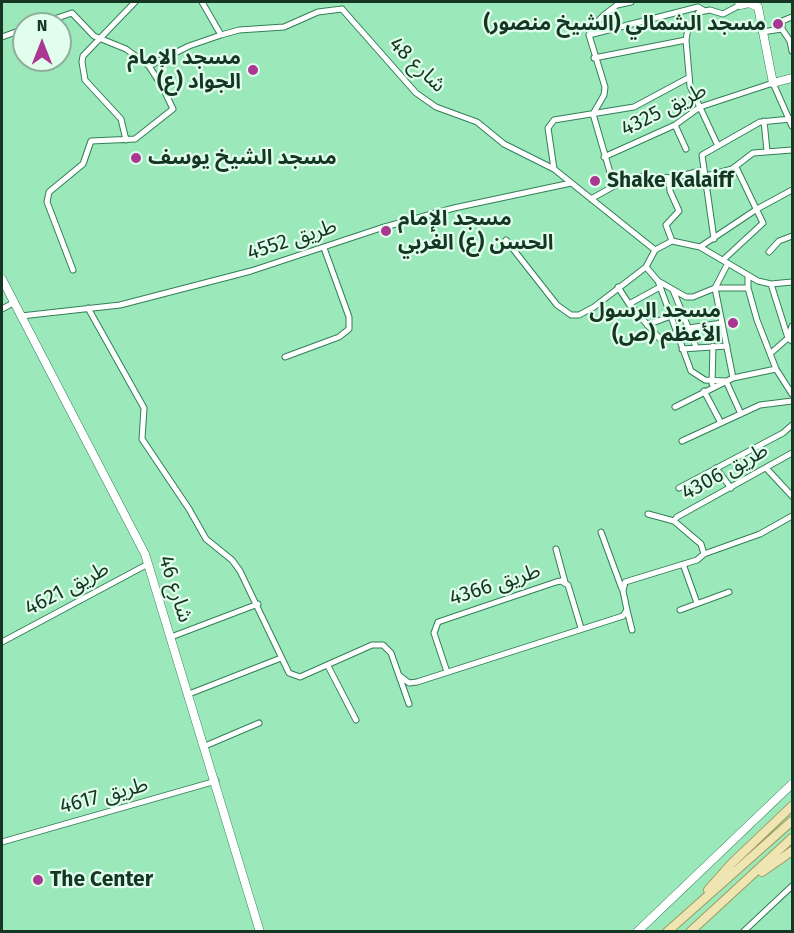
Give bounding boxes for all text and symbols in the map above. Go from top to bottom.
place label: مسجد الشمالي (الشيخ منصور) [483,11,766,37]
north arrow [12,12,72,72]
text: N [37,16,47,35]
marker: مسجد الشمالي (الشيخ منصور) [771,17,785,31]
street label: شارع 48 [383,32,451,98]
place label: مسجد الإمام الجواد (ع) [127,45,241,95]
marker: مسجد الإمام الجواد (ع) [246,63,260,77]
street label: طريق 4325 [617,78,711,142]
place label: مسجد الشيخ يوسف [148,145,337,171]
marker: مسجد الشيخ يوسف [129,151,143,165]
place label: Shake Kalaiff [607,168,733,194]
marker: Shake Kalaiff [588,174,602,188]
place label: مسجد الإمام الحسن (ع) الغربي [398,206,553,256]
street label: طريق 4552 [244,214,340,266]
marker: مسجد الإمام الحسن (ع) الغربي [379,224,393,238]
place label: مسجد الرسول الأعظم (ص) [589,298,721,348]
marker: مسجد الرسول الأعظم (ص) [726,316,740,330]
street label: طريق 4306 [677,438,773,506]
street label: شارع 46 [152,552,198,626]
street label: طريق 4621 [21,556,113,622]
street label: طريق 4366 [446,558,544,612]
street label: طريق 4617 [57,772,151,820]
place label: The Center [50,867,153,893]
marker: The Center [31,873,45,887]

